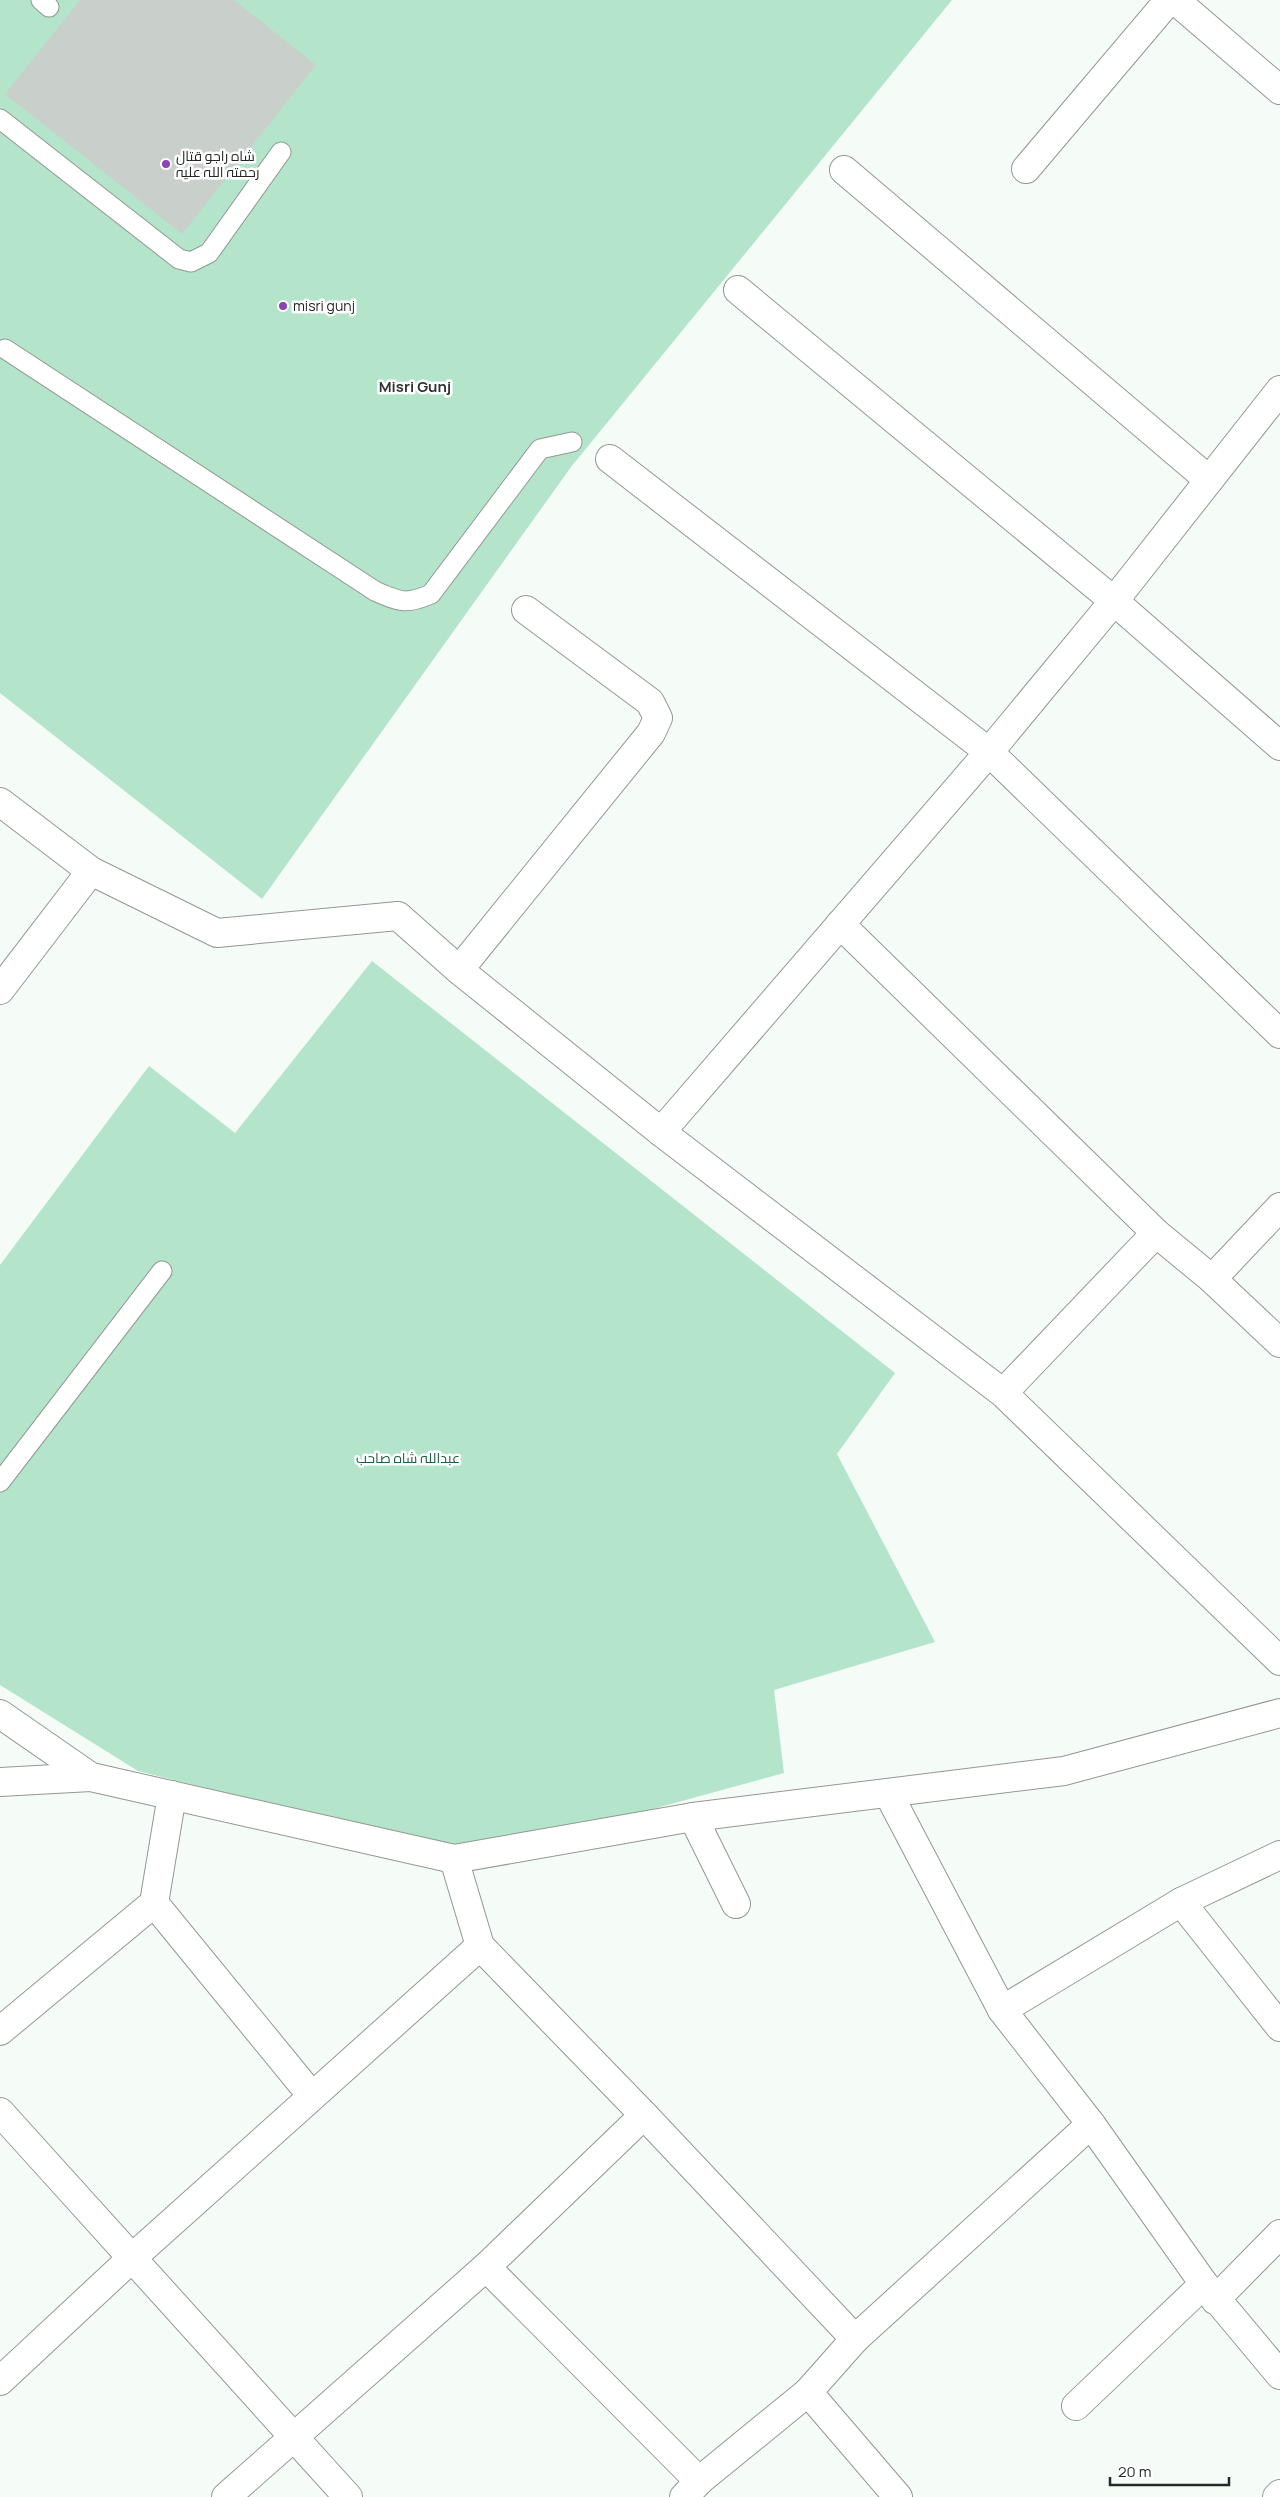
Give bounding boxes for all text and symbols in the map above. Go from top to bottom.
place label: شاہ راجو قتال رحمتہ اللہ علیہ [176,146,260,181]
marker: شاہ راجو قتال رحمتہ اللہ علیہ [160,158,172,170]
place label: misri gunj [293,296,355,315]
marker: misri gunj [277,300,289,312]
district label: Misri Gunj [379,376,451,397]
park label: عبداللہ شاہ صاحب [356,1448,460,1467]
scale bar [1110,2454,1229,2486]
text: 20 m [1118,2461,1151,2482]

